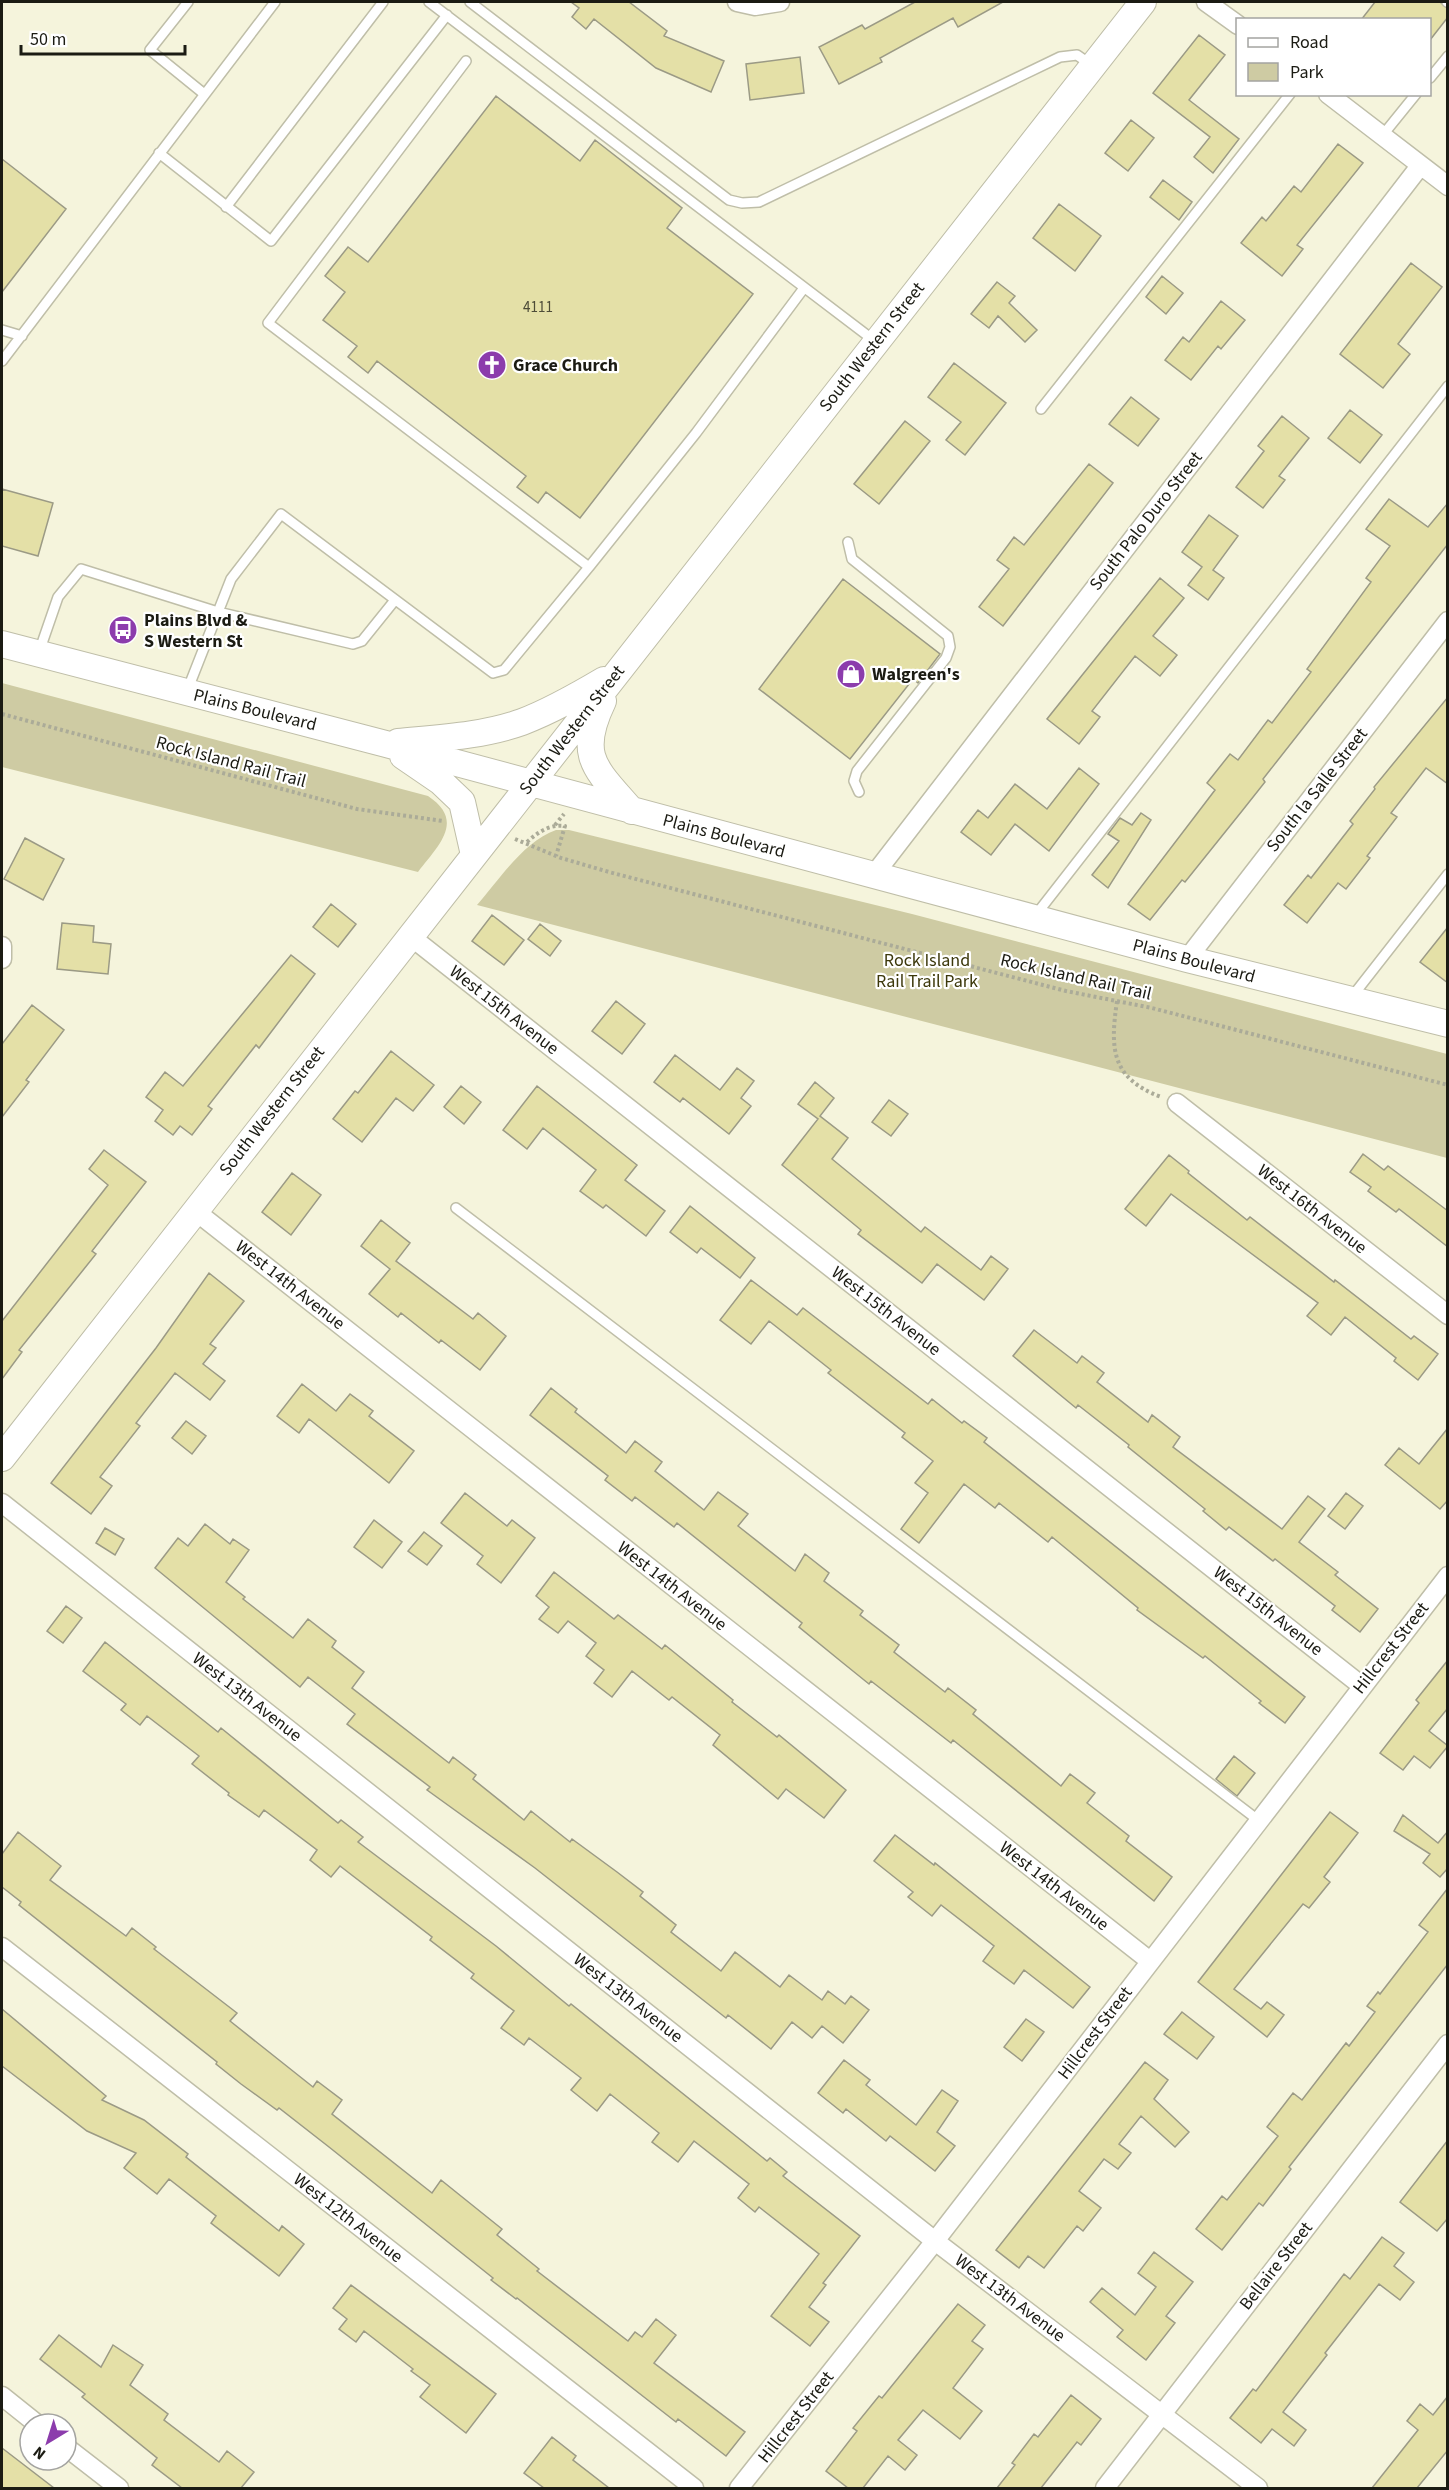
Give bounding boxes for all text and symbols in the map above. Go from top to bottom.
scale bar [21,18,184,56]
legend [1236,18,1431,96]
text: 50 m [30,27,66,52]
text: Road [1290,30,1329,55]
text: Park [1290,60,1324,85]
street label: South Western Street [813,277,931,417]
house number: 4111 [523,297,553,318]
church icon: Grace Church [476,349,508,381]
place label: Grace Church [513,353,618,378]
street label: South Palo Duro Street [1084,446,1208,596]
place label: Plains Blvd & S Western St [144,608,247,654]
bus stop icon: Plains Blvd & S Western St [107,614,139,646]
shop icon: Walgreen's [835,658,867,690]
street label: South Western Street [513,660,631,800]
place label: Walgreen's [872,662,960,687]
street label: Plains Boulevard [191,683,319,737]
street label: South la Salle Street [1261,723,1373,857]
street label: Rock Island Rail Trail [153,730,309,794]
street label: Plains Boulevard [660,808,788,864]
street label: Plains Boulevard [1130,933,1258,989]
street label: Rock Island Rail Trail [998,947,1154,1007]
park label: Rock Island Rail Trail Park [876,948,978,994]
street label: West 15th Avenue [444,959,564,1061]
street label: South Western Street [213,1041,331,1181]
street label: West 16th Avenue [1252,1158,1372,1260]
street label: West 14th Avenue [230,1234,350,1336]
street label: West 15th Avenue [826,1260,946,1362]
street label: West 14th Avenue [612,1535,732,1637]
street label: West 15th Avenue [1208,1560,1328,1662]
street label: Hillcrest Street [1347,1597,1435,1699]
street label: West 13th Avenue [187,1646,307,1748]
street label: West 14th Avenue [994,1835,1114,1937]
street label: West 13th Avenue [568,1947,688,2049]
street label: Hillcrest Street [1052,1981,1138,2085]
street label: West 12th Avenue [288,2167,408,2269]
street label: Bellaire Street [1234,2217,1318,2315]
street label: West 13th Avenue [949,2248,1071,2348]
street label: Hillcrest Street [752,2366,840,2468]
north arrow [18,2412,78,2472]
text: N [28,2441,50,2465]

